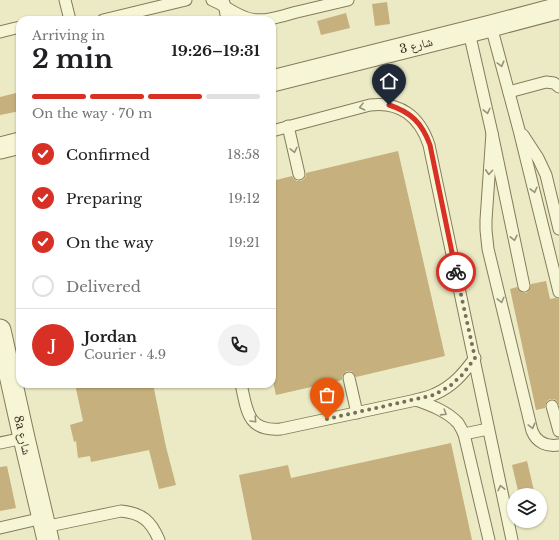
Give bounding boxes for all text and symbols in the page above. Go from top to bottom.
text: Arriving in [32,27,105,44]
street label: شارع 3 [398,34,434,57]
text: 19:26–19:31 [171,41,260,60]
text: 2 min [32,43,113,75]
one-way arrow [496,60,505,67]
pin [372,64,406,105]
icon: home [378,70,400,92]
one-way arrow [359,103,365,111]
text: On the way · 70 m [32,105,152,122]
one-way arrow [483,108,491,114]
icon: check [32,143,54,165]
text: Confirmed [66,145,150,164]
text: 18:58 [227,146,260,163]
one-way arrow [289,147,297,153]
one-way arrow [485,169,494,175]
icon: check [32,187,54,209]
one-way arrow [529,187,537,193]
text: Preparing [66,189,142,208]
text: 19:12 [228,190,260,207]
icon: check [32,231,54,253]
text: On the way [66,233,154,252]
text: 19:21 [228,234,260,251]
one-way arrow [510,235,518,241]
courier [436,252,476,292]
icon: bike [445,261,467,283]
text: Delivered [66,277,141,296]
one-way arrow [496,297,504,303]
button: phone [218,324,260,366]
text: Jordan [84,327,137,346]
text: J [50,335,56,354]
text: Courier · 4.9 [84,346,166,363]
pin [310,378,344,419]
icon: bag [316,384,338,406]
one-way arrow [440,408,447,415]
street label: 8a شارع [10,414,35,457]
one-way arrow [249,415,256,423]
one-way arrow [527,423,535,430]
one-way arrow [498,485,506,491]
map controls [507,488,547,528]
button: layers [507,488,547,528]

